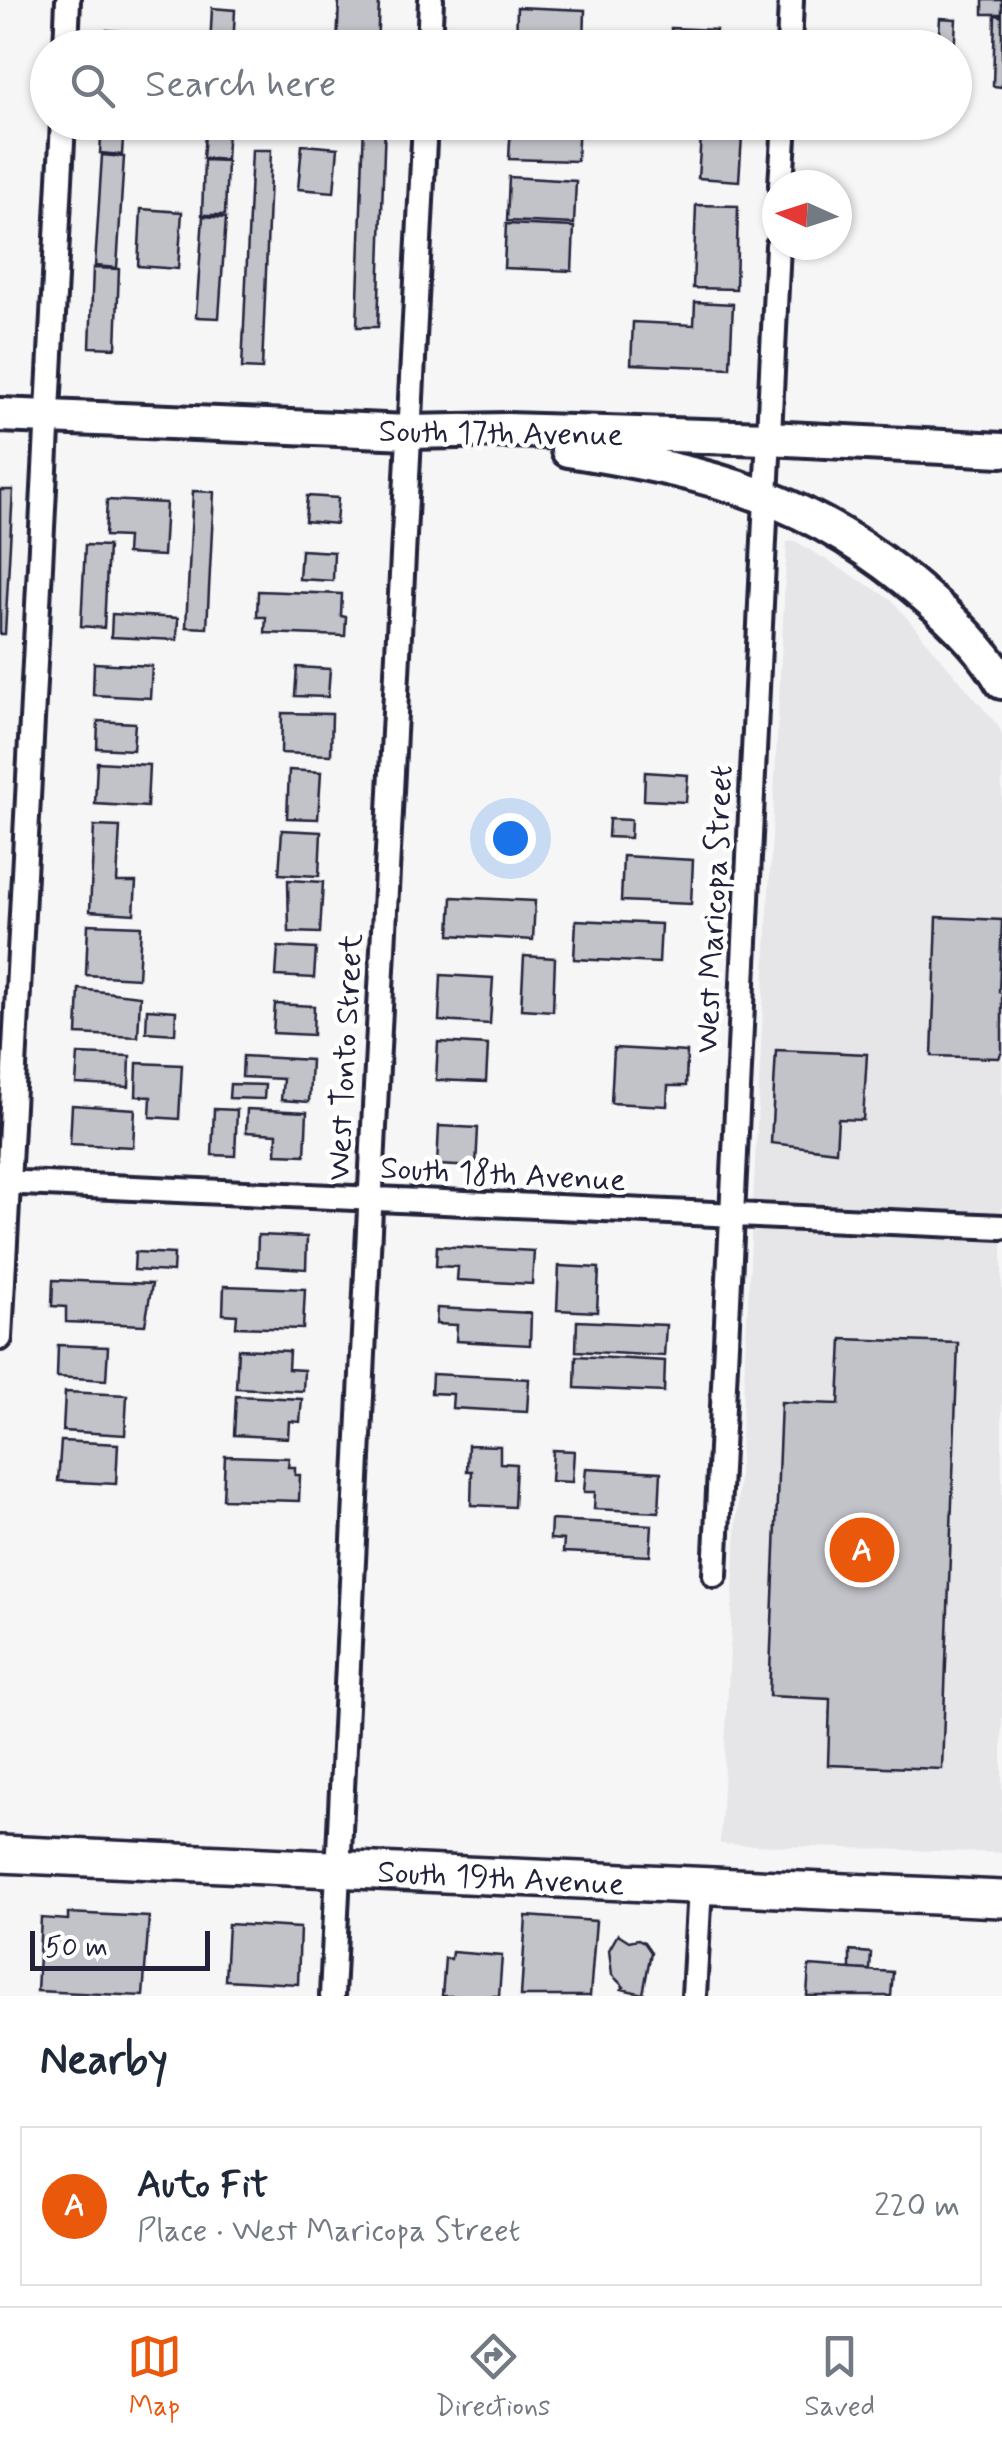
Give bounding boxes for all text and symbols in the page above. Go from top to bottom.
search box [30,30,972,140]
icon: search [65,58,120,113]
text: Search here [145,61,336,110]
north arrow [762,170,852,260]
street label: South 17th Avenue [378,411,624,457]
street label: West Maricopa Street [686,764,744,1054]
your location [485,813,536,864]
street label: West Tonto Street [319,932,373,1182]
street label: South 18th Avenue [379,1148,627,1202]
pin: A [830,1512,894,1588]
street label: South 19th Avenue [376,1852,626,1906]
scale bar [30,1926,210,1970]
text: 50 m [45,1930,108,1967]
text: Nearby [40,2034,168,2089]
text: Auto Fit [137,2161,268,2210]
text: A [64,2185,85,2227]
text: 220 m [874,2185,960,2227]
text: Place · West Maricopa Street [137,2210,521,2252]
tab: Map [127,2329,182,2426]
tab: Directions [436,2329,551,2426]
tab: Saved [804,2329,875,2426]

